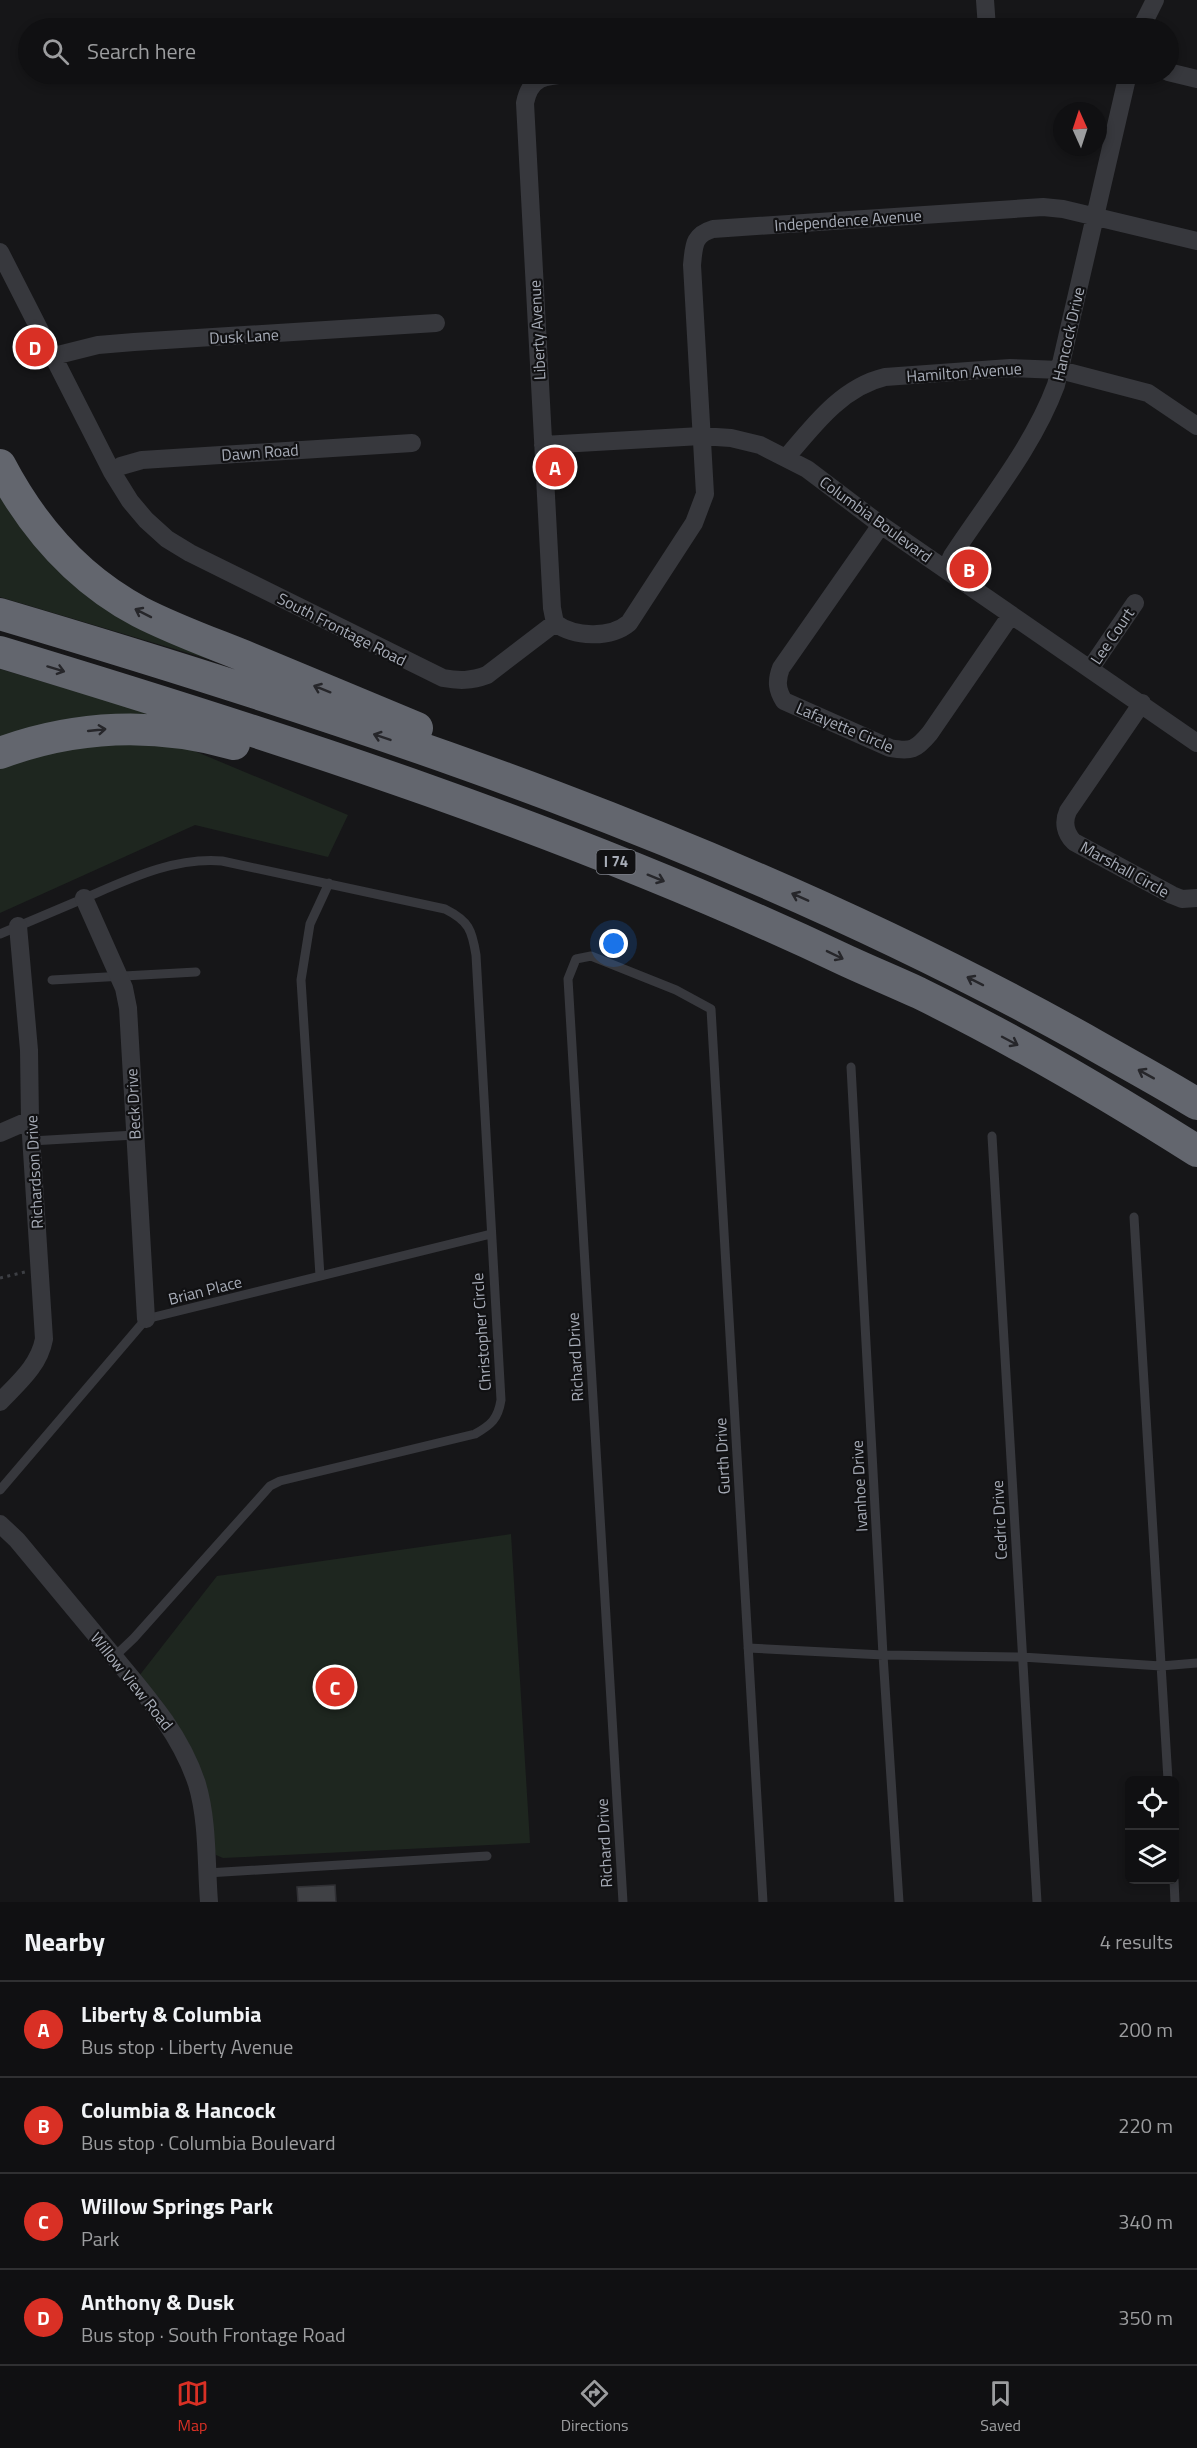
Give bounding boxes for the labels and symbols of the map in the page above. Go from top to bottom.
north arrow [1053,102,1107,156]
street label: Independence Avenue [773,203,923,237]
street label: Liberty Avenue [522,279,552,381]
street label: Hancock Drive [1046,285,1090,383]
street label: Dusk Lane [209,322,279,350]
pin: D [15,324,54,370]
street label: Hamilton Avenue [905,356,1023,388]
street label: Dawn Road [221,437,299,467]
pin: A [536,444,574,490]
street label: Columbia Boulevard [815,470,937,568]
pin: B [950,546,988,592]
street label: South Frontage Road [273,586,411,672]
street label: Lee Court [1084,602,1140,669]
one-way arrow [135,607,152,619]
one-way arrow [46,664,65,675]
one-way arrow [314,683,332,694]
street label: Lafayette Circle [793,696,897,758]
one-way arrow [87,725,107,736]
one-way arrow [373,730,392,741]
street label: Marshall Circle [1076,835,1174,903]
road number: I 74 [596,850,636,874]
one-way arrow [646,873,665,884]
one-way arrow [791,890,809,902]
your location [599,929,628,958]
one-way arrow [826,950,844,962]
one-way arrow [967,975,985,986]
one-way arrow [1001,1036,1019,1047]
street label: Beck Drive [119,1068,147,1140]
one-way arrow [1138,1068,1155,1080]
street label: Richardson Drive [19,1115,49,1229]
street label: Brian Place [166,1269,244,1311]
street label: Christopher Circle [465,1272,497,1392]
street label: Richard Drive [561,1312,589,1402]
street label: Gurth Drive [708,1417,736,1495]
street label: Ivanhoe Drive [845,1440,873,1532]
street label: Cedric Drive [985,1480,1013,1560]
street label: Willow View Road [85,1627,179,1735]
pin: C [316,1664,354,1710]
street label: Richard Drive [590,1798,618,1888]

